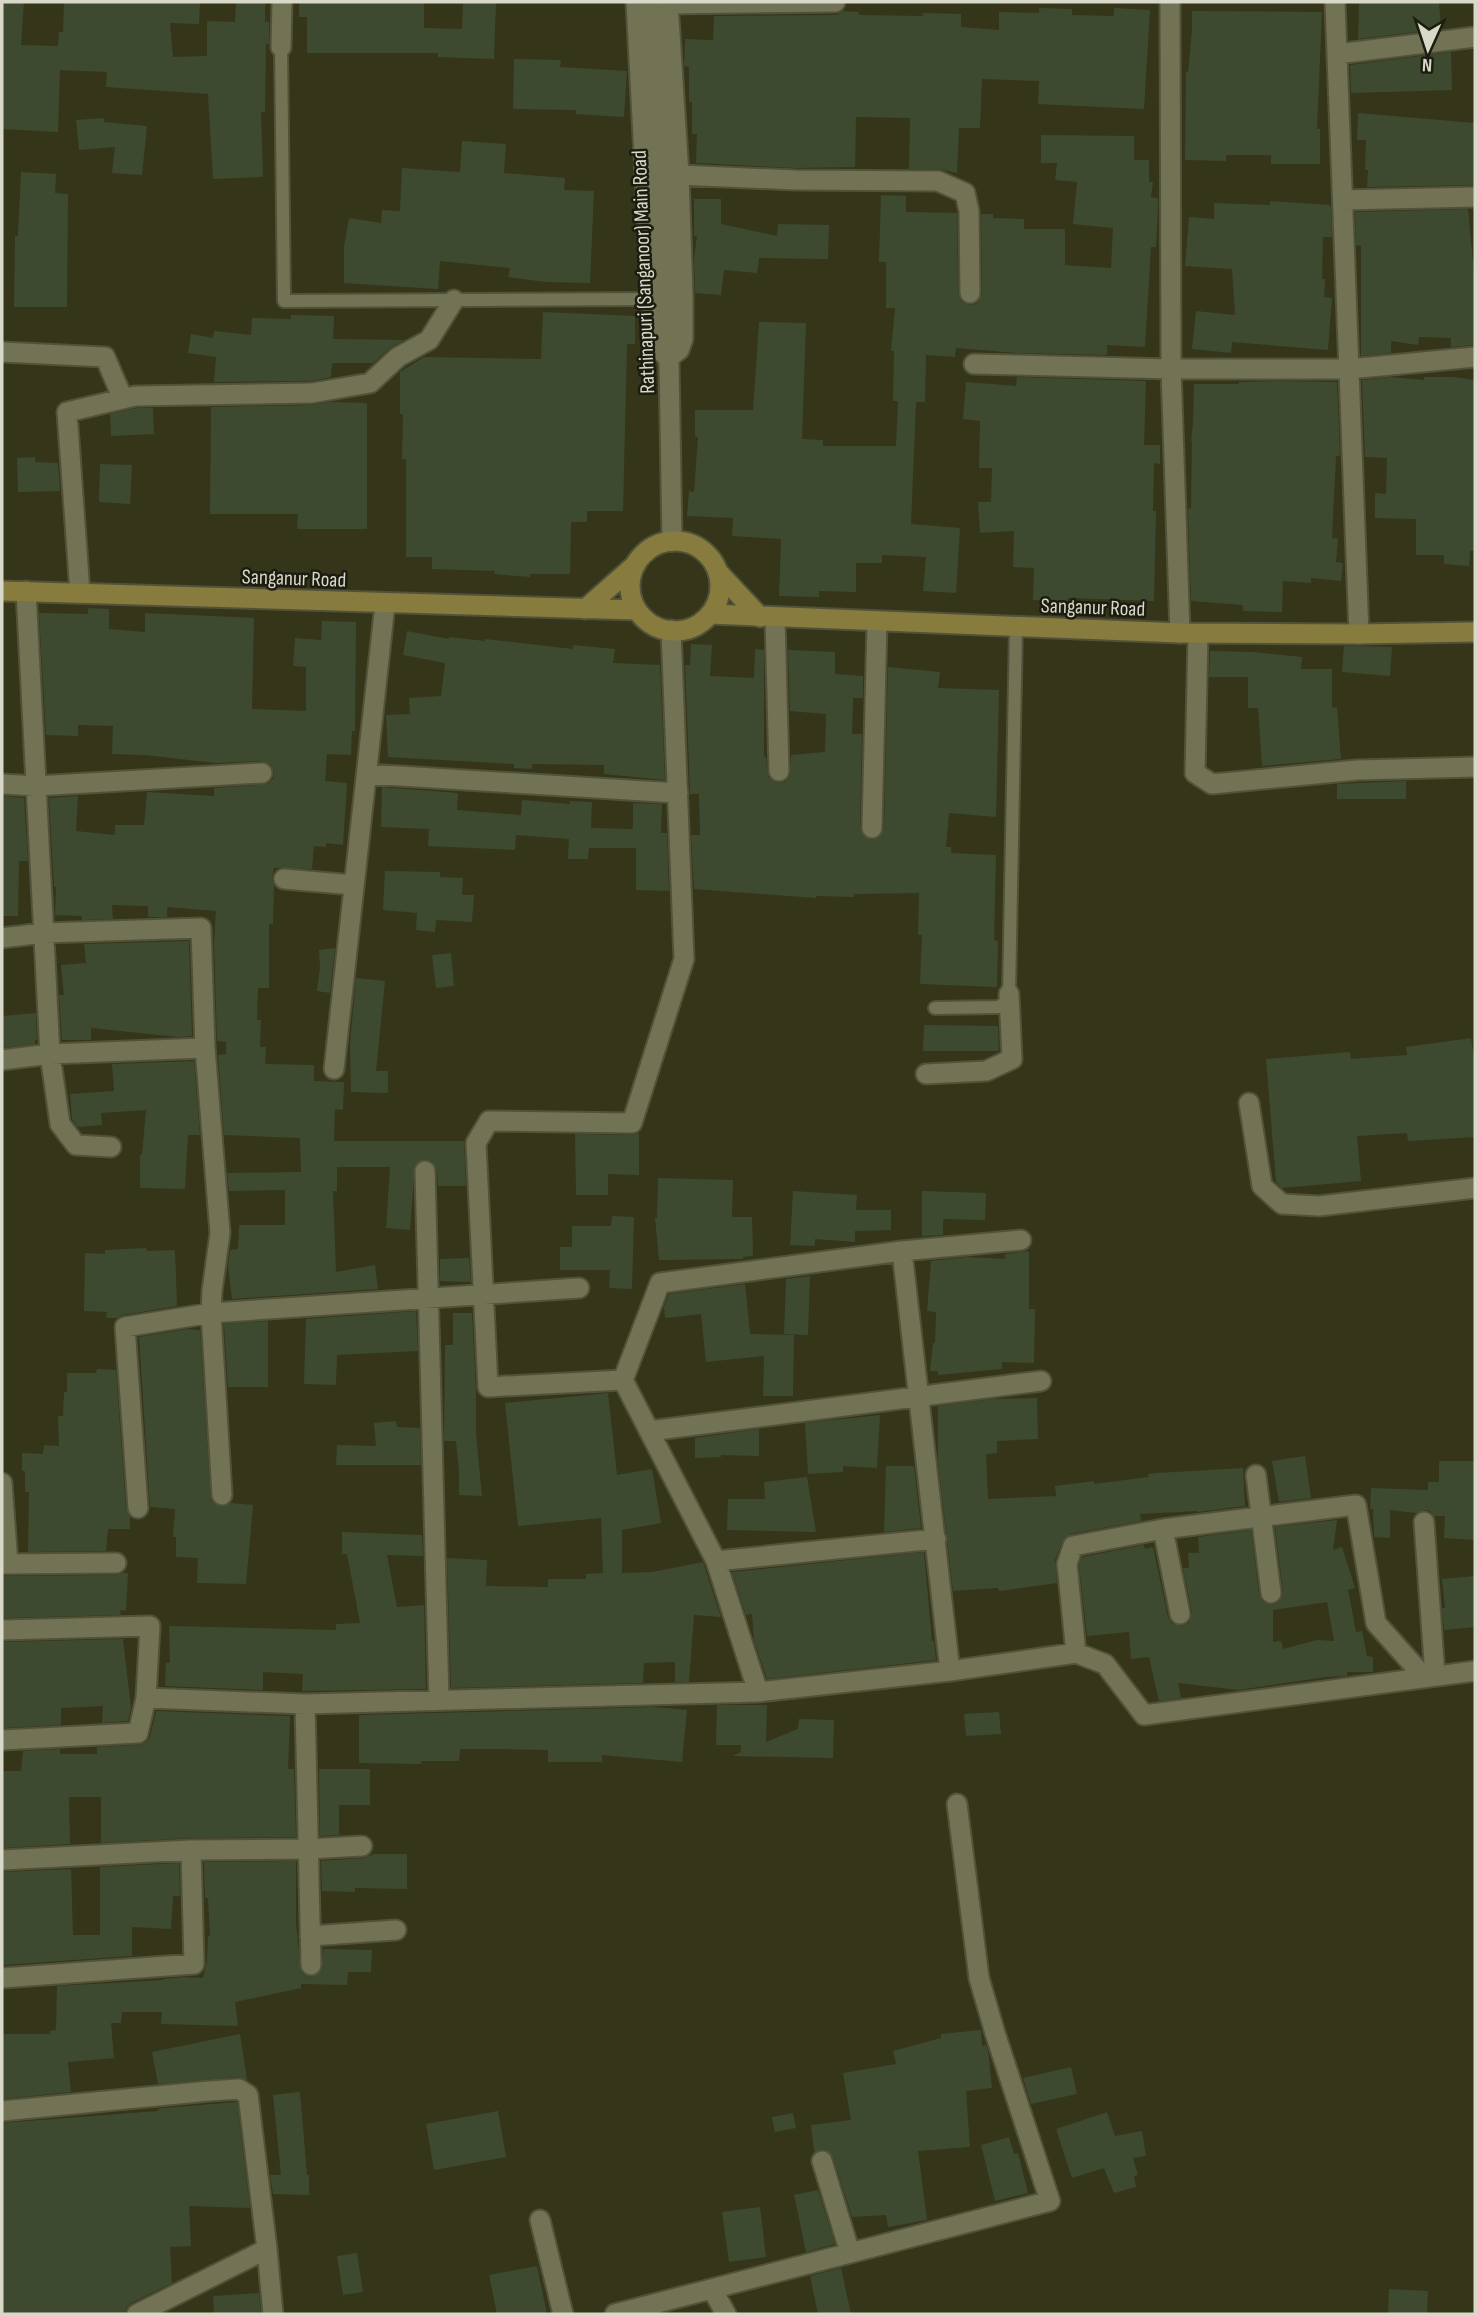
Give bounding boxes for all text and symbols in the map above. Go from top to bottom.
north arrow [1393,14,1463,84]
text: N [1422,53,1433,76]
street label: Rathinapuri (Sanganoor) Main Road [627,150,660,394]
street label: Sanganur Road [241,564,347,593]
street label: Sanganur Road [1040,593,1146,622]

